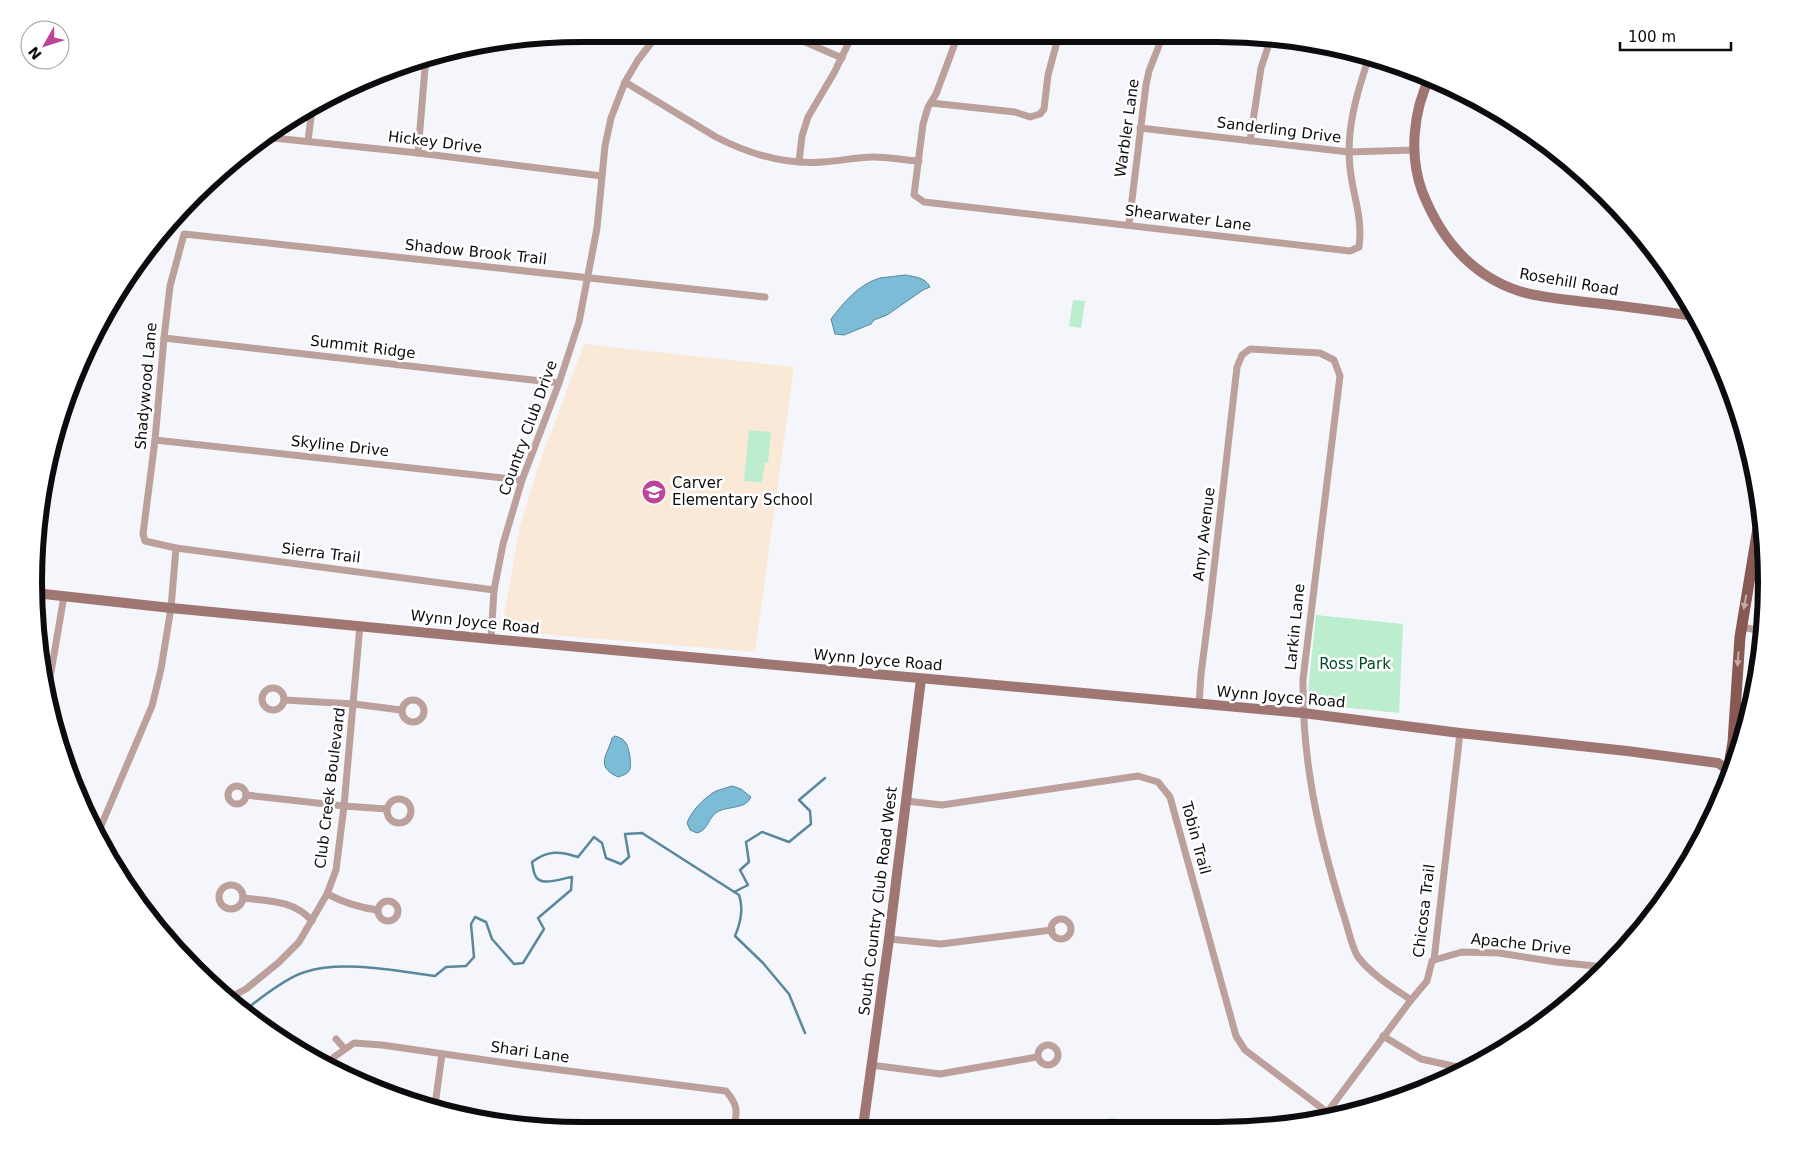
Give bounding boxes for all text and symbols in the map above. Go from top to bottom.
north arrow [20,20,70,70]
scale bar [1620,20,1731,52]
text: 100 m [1628,28,1676,46]
text: N [25,44,45,63]
street label: Warbler Lane [1111,78,1143,178]
street label: Sanderling Drive [1216,113,1342,147]
street label: Hickey Drive [387,127,483,157]
street label: Shearwater Lane [1124,201,1252,235]
street label: Shadow Brook Trail [404,236,548,268]
street label: Rosehill Road [1518,264,1620,300]
street label: Shadywood Lane [131,322,161,450]
street label: Summit Ridge [309,332,417,362]
street label: Country Club Drive [495,358,561,498]
street label: Skyline Drive [290,432,390,460]
place label: Carver Elementary School [672,474,813,509]
school or university icon: Carver Elementary School [641,479,667,505]
street label: Amy Avenue [1189,486,1219,582]
street label: Sierra Trail [280,539,362,567]
street label: Larkin Lane [1281,583,1309,671]
one-way arrow [1741,595,1749,611]
street label: Wynn Joyce Road [410,606,540,638]
street label: Wynn Joyce Road [813,645,943,675]
one-way arrow [1734,652,1742,668]
park label: Ross Park [1319,655,1391,673]
street label: Wynn Joyce Road [1216,682,1346,712]
street label: Club Creek Boulevard [311,706,349,870]
street label: South Country Club Road West [855,785,901,1016]
street label: Tobin Trail [1177,799,1214,876]
street label: Chicosa Trail [1409,863,1439,959]
street label: Apache Drive [1470,930,1572,958]
street label: Shari Lane [489,1038,571,1066]

